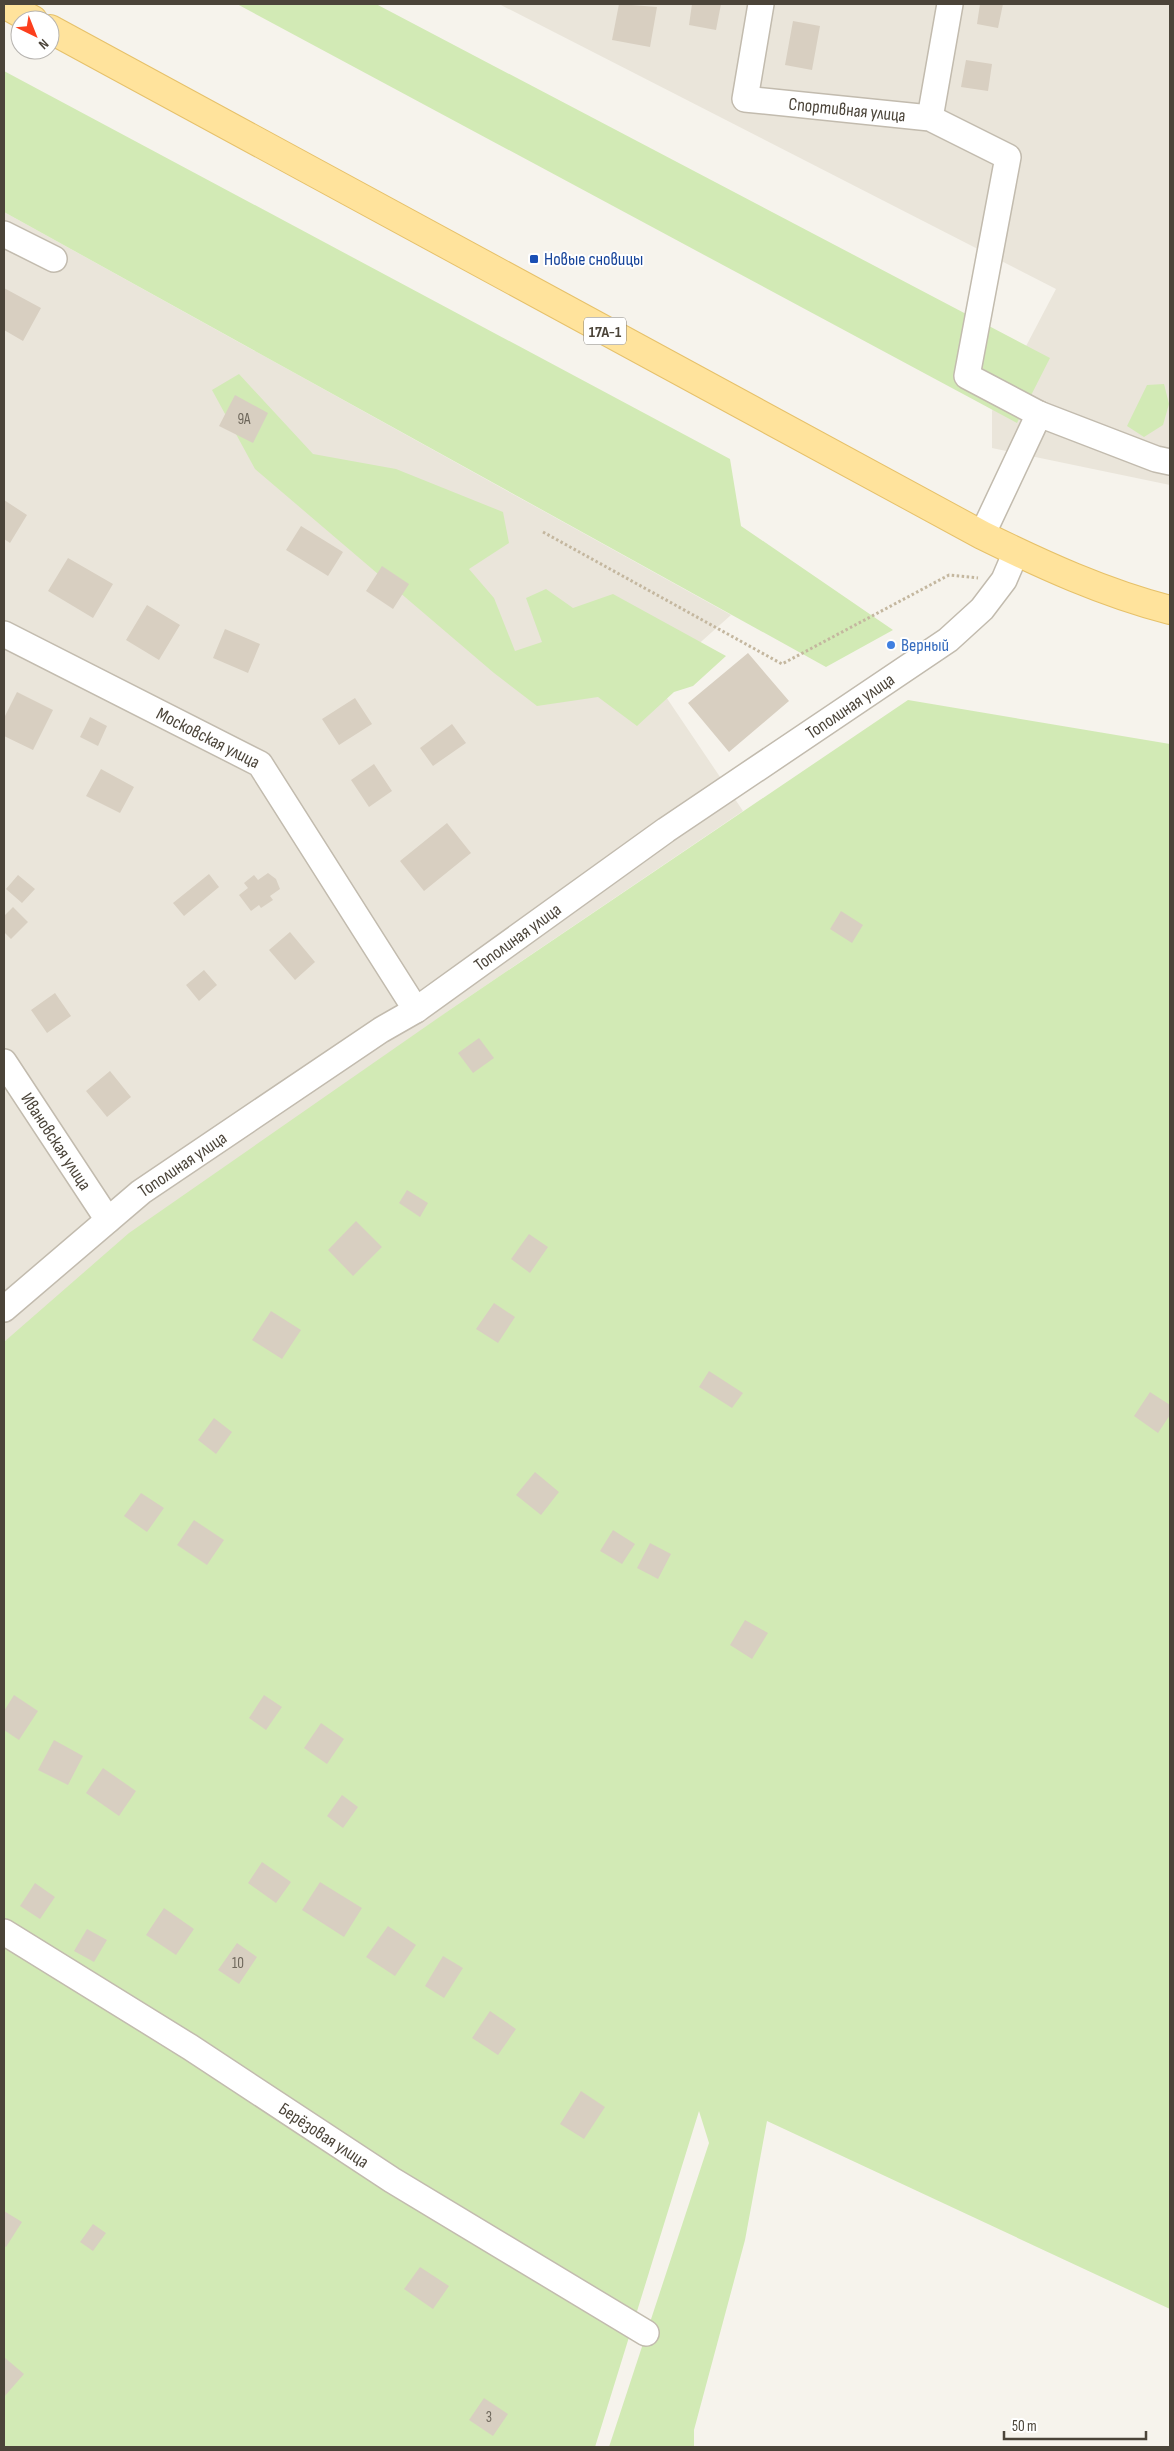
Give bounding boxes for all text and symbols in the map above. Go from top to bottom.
north arrow [10,10,60,60]
text: N [35,35,52,53]
street label: Спортивная улица [788,94,907,126]
place label: Новые сновицы [544,249,643,270]
marker: Новые сновицы [528,253,540,265]
road number: 17А-1 [584,318,626,344]
house number: 9А [237,410,251,429]
place label: Верный [901,635,949,656]
marker: Верный [885,639,897,651]
street label: Тополиная улица [802,669,899,744]
street label: Московская улица [153,703,263,773]
street label: Тополиная улица [470,899,565,976]
street label: Ивановская улица [16,1089,95,1194]
street label: Тополиная улица [134,1127,231,1202]
house number: 10 [232,1954,244,1973]
street label: Берёзовая улица [275,2098,373,2173]
house number: 3 [486,2408,492,2427]
scale bar [1004,2408,1146,2440]
text: 50 m [1012,2417,1037,2436]

